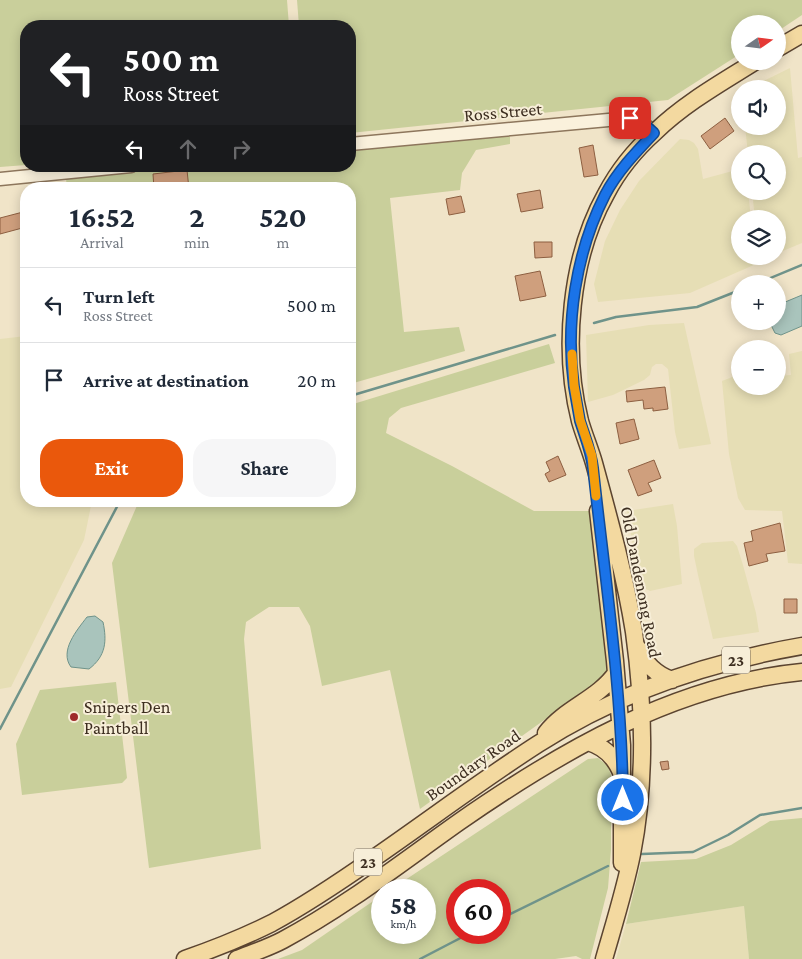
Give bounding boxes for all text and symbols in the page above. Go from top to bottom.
north arrow [731,15,786,70]
map controls [731,15,786,395]
icon: left [40,40,105,105]
text: 500 m [123,40,219,79]
button: sound [731,80,786,135]
text: Ross Street [123,81,219,106]
pin [609,97,651,139]
street label: Ross Street [463,99,544,125]
icon: arrive [616,104,644,132]
icon: left [121,135,149,163]
icon: ahead [174,135,202,163]
icon: right [227,135,255,163]
button: search [731,145,786,200]
text: 16:52 [69,200,135,233]
text: 2 [189,200,205,233]
text: 520 [259,200,307,233]
button: layers [731,210,786,265]
text: Arrival [80,234,124,251]
text: min [184,234,210,251]
text: m [276,234,289,251]
button: + [731,275,786,330]
text: Turn left [83,286,155,307]
icon: left [40,291,68,319]
text: 500 m [287,295,336,316]
text: Ross Street [83,307,153,324]
button: − [731,340,786,395]
icon: arrive [40,366,68,394]
text: Arrive at destination [83,370,249,391]
text: 20 m [297,370,336,391]
button: Exit [40,439,183,497]
button: Share [193,439,336,497]
street label: Old Dandenong Road [617,505,666,660]
road number: 23 [722,646,750,674]
place label: Snipers Den Paintball [84,697,171,738]
marker: Snipers Den Paintball [68,711,80,723]
street label: Boundary Road [422,725,524,805]
position arrow [596,773,648,825]
road number: 23 [354,849,382,876]
speed limit sign: 60 [446,879,511,944]
text: 58 [390,892,417,919]
text: km/h [391,917,416,931]

